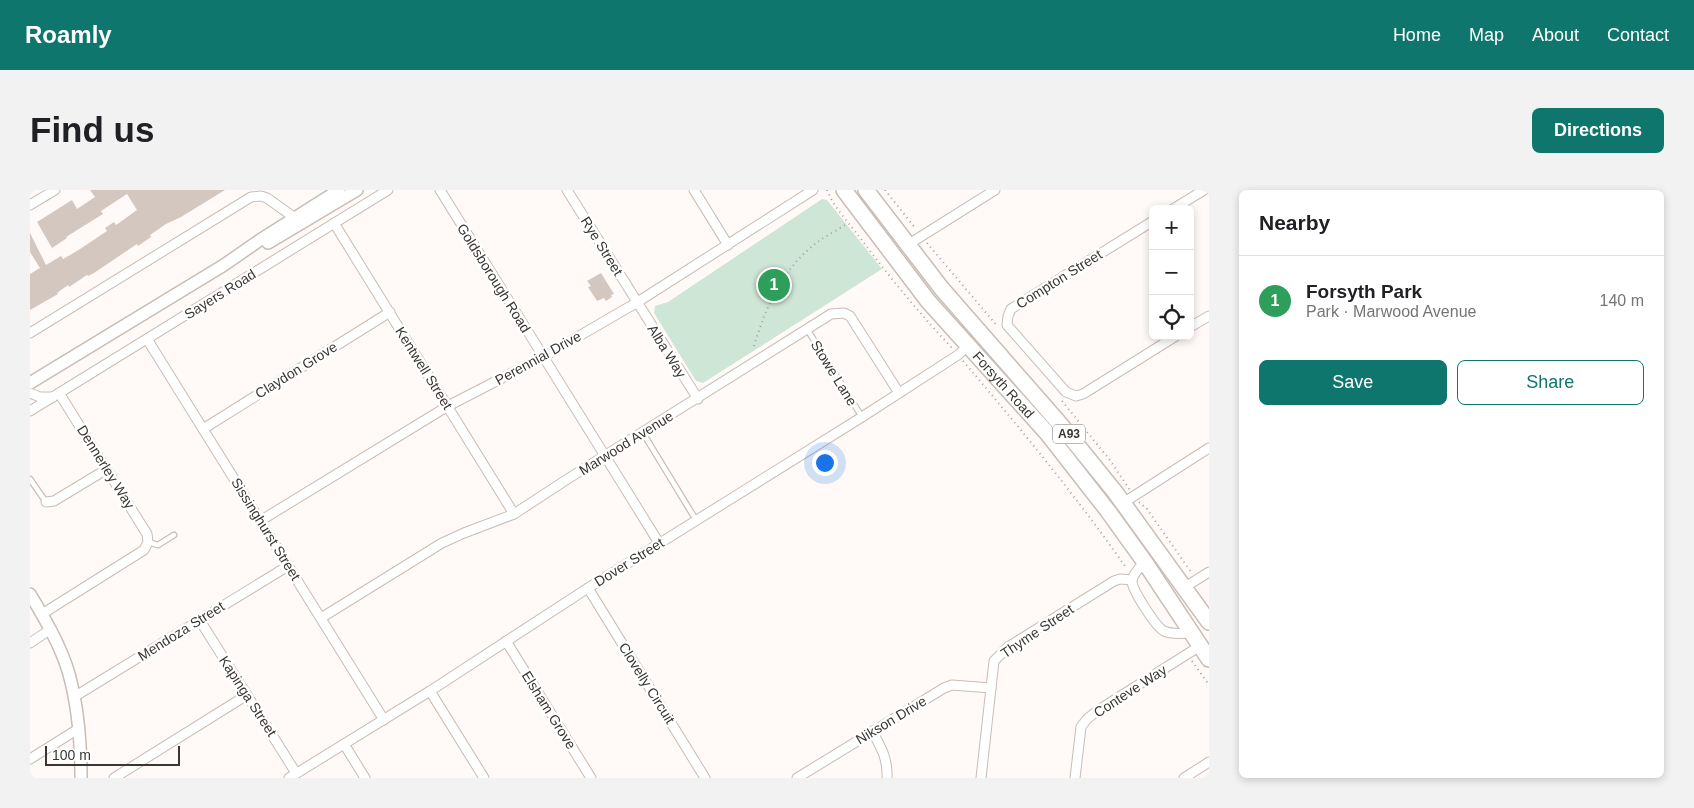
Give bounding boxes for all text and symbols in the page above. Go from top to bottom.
text: Roamly [25,21,112,48]
text: Home [1393,25,1441,45]
text: Map [1469,25,1504,45]
text: About [1532,25,1579,45]
text: Contact [1607,25,1669,45]
button: Directions [1532,108,1664,153]
text: Find us [30,110,154,149]
map controls [1149,205,1194,340]
button: + [1149,205,1194,250]
text: Nearby [1259,211,1330,234]
street label: Rye Street [578,214,626,278]
street label: Goldsborough Road [454,221,534,335]
street label: Compton Street [1013,246,1105,312]
button: − [1149,250,1194,295]
street label: Sayers Road [181,266,259,322]
pin: 1 [758,266,790,304]
text: Forsyth Park [1306,281,1422,302]
text: 1 [1271,292,1279,309]
text: 140 m [1600,292,1644,309]
button: locate [1149,295,1194,340]
text: Park · Marwood Avenue [1306,303,1476,320]
street label: Alba Way [644,322,690,380]
street label: Kentwell Street [392,324,456,412]
street label: Perennial Drive [492,328,584,388]
street label: Stowe Lane [808,337,860,409]
street label: Claydon Grove [252,338,340,402]
street label: Forsyth Road [969,348,1038,421]
button: Save [1259,360,1447,405]
button: Share [1457,360,1644,405]
street label: Marwood Avenue [576,408,676,478]
street label: Dennerley Way [74,422,138,512]
road number: A93 [1053,424,1085,443]
your location [812,450,838,476]
street label: Sissinghurst Street [228,475,304,583]
street label: Dover Street [591,534,667,590]
street label: Mendoza Street [135,598,227,664]
street label: Thyme Street [998,601,1076,661]
street label: Clovelly Circuit [616,640,678,727]
street label: Kapinga Street [216,653,280,739]
street label: Conteve Way [1091,662,1169,720]
street label: Elsham Grove [519,668,579,752]
street label: Nikson Drive [853,693,929,747]
scale bar [45,743,180,766]
text: 100 m [52,747,91,763]

